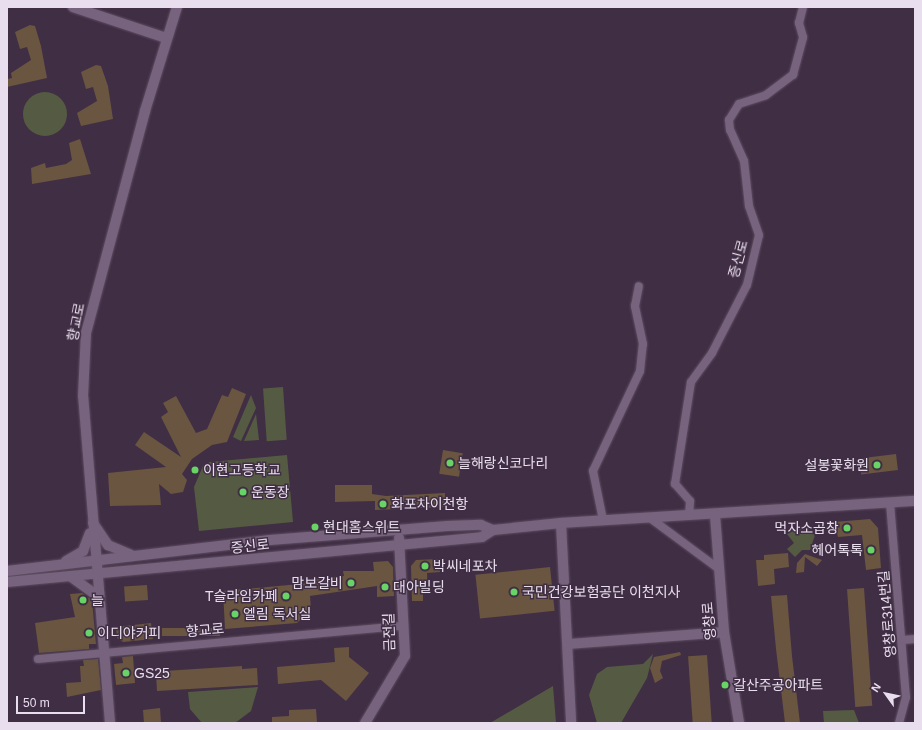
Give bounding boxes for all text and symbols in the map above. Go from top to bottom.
street label: 증신로 [725,238,751,280]
street label: 향교로 [64,301,88,343]
place label: 늘해랑신코다리 [458,455,548,471]
place label: 설봉꽃화원 [805,457,869,473]
marker: 늘해랑신코다리 [445,458,455,468]
marker: 설봉꽃화원 [872,460,882,470]
place label: 이현고등학교 [203,462,280,478]
marker: 이현고등학교 [190,465,200,475]
place label: 운동장 [251,484,290,500]
marker: 운동장 [238,487,248,497]
place label: 화포차이천항 [391,496,468,512]
marker: 화포차이천항 [378,499,388,509]
place label: 현대홈스위트 [323,519,400,535]
place label: 먹자소곱창 [775,520,839,536]
marker: 현대홈스위트 [310,522,320,532]
marker: 먹자소곱창 [842,523,852,533]
street label: 증신로 [230,536,270,556]
place label: 헤어톡톡 [811,542,863,558]
marker: 헤어톡톡 [866,545,876,555]
place label: 박씨네포차 [433,558,497,574]
marker: 박씨네포차 [420,561,430,571]
street label: 영창로314번길 [875,570,899,658]
place label: 맘보갈비 [291,575,343,591]
marker: 맘보갈비 [346,578,356,588]
place label: 대아빌딩 [393,579,445,595]
marker: 대아빌딩 [380,582,390,592]
place label: 국민건강보험공단 이천지사 [522,584,680,600]
marker: 국민건강보험공단 이천지사 [509,587,519,597]
place label: T슬라임카페 [205,588,278,604]
marker: T슬라임카페 [281,591,291,601]
place label: 늘 [91,592,104,608]
marker: 늘 [78,595,88,605]
street label: 영창로 [699,601,719,641]
place label: 엘림 독서실 [243,606,311,622]
marker: 엘림 독서실 [230,609,240,619]
street label: 금전길 [380,612,398,652]
street label: 향교로 [185,620,225,640]
place label: 이디야커피 [97,625,161,641]
marker: 이디야커피 [84,628,94,638]
place label: GS25 [134,665,170,681]
marker: GS25 [121,668,131,678]
north arrow [866,674,906,714]
place label: 갈산주공아파트 [733,677,823,693]
marker: 갈산주공아파트 [720,680,730,690]
text: N [869,681,883,694]
scale bar [18,688,87,714]
text: 50 m [23,696,50,710]

